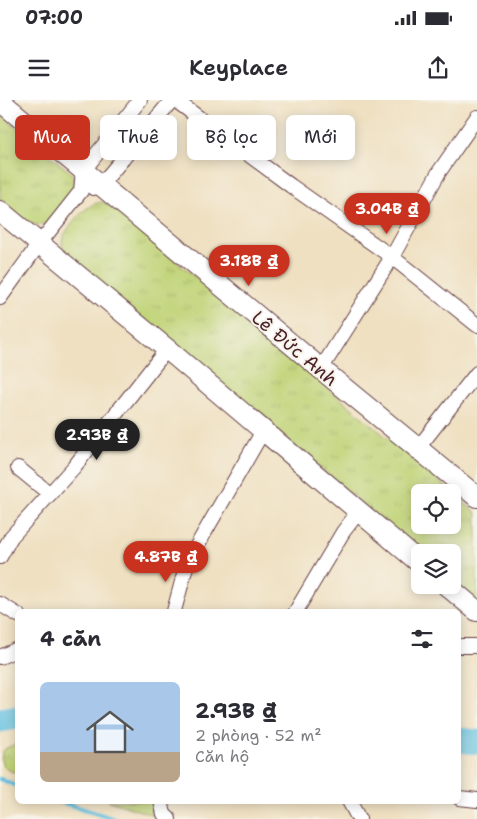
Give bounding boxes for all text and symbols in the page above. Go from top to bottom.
text: 07:00 [25,5,83,30]
text: Keyplace [189,53,288,82]
icon: menu [25,54,53,82]
icon: share [424,54,452,82]
chip: Mua [15,115,90,160]
chip: Thuê [100,115,177,160]
chip: Bộ lọc [187,115,276,160]
chip: Mới [286,115,355,160]
pin: 3.04B ₫ [341,192,433,235]
text: 3.04B ₫ [355,198,419,219]
pin: 3.18B ₫ [203,244,295,287]
text: 3.18B ₫ [220,250,278,271]
street label: Lê Đức Anh [246,305,343,392]
pin: 2.93B ₫ [51,418,143,461]
text: 2.93B ₫ [66,424,128,445]
map controls [411,484,461,594]
button: locate [411,484,461,534]
pin: 4.87B ₫ [120,540,212,583]
button: layers [411,544,461,594]
text: 4.87B ₫ [134,546,198,567]
text: 4 căn [40,625,101,653]
icon: filters [408,625,436,653]
text: 2.93B ₫ [195,697,277,725]
icon: home [80,702,140,762]
text: 2 phòng · 52 m² [195,725,322,746]
text: Căn hộ [195,746,249,767]

